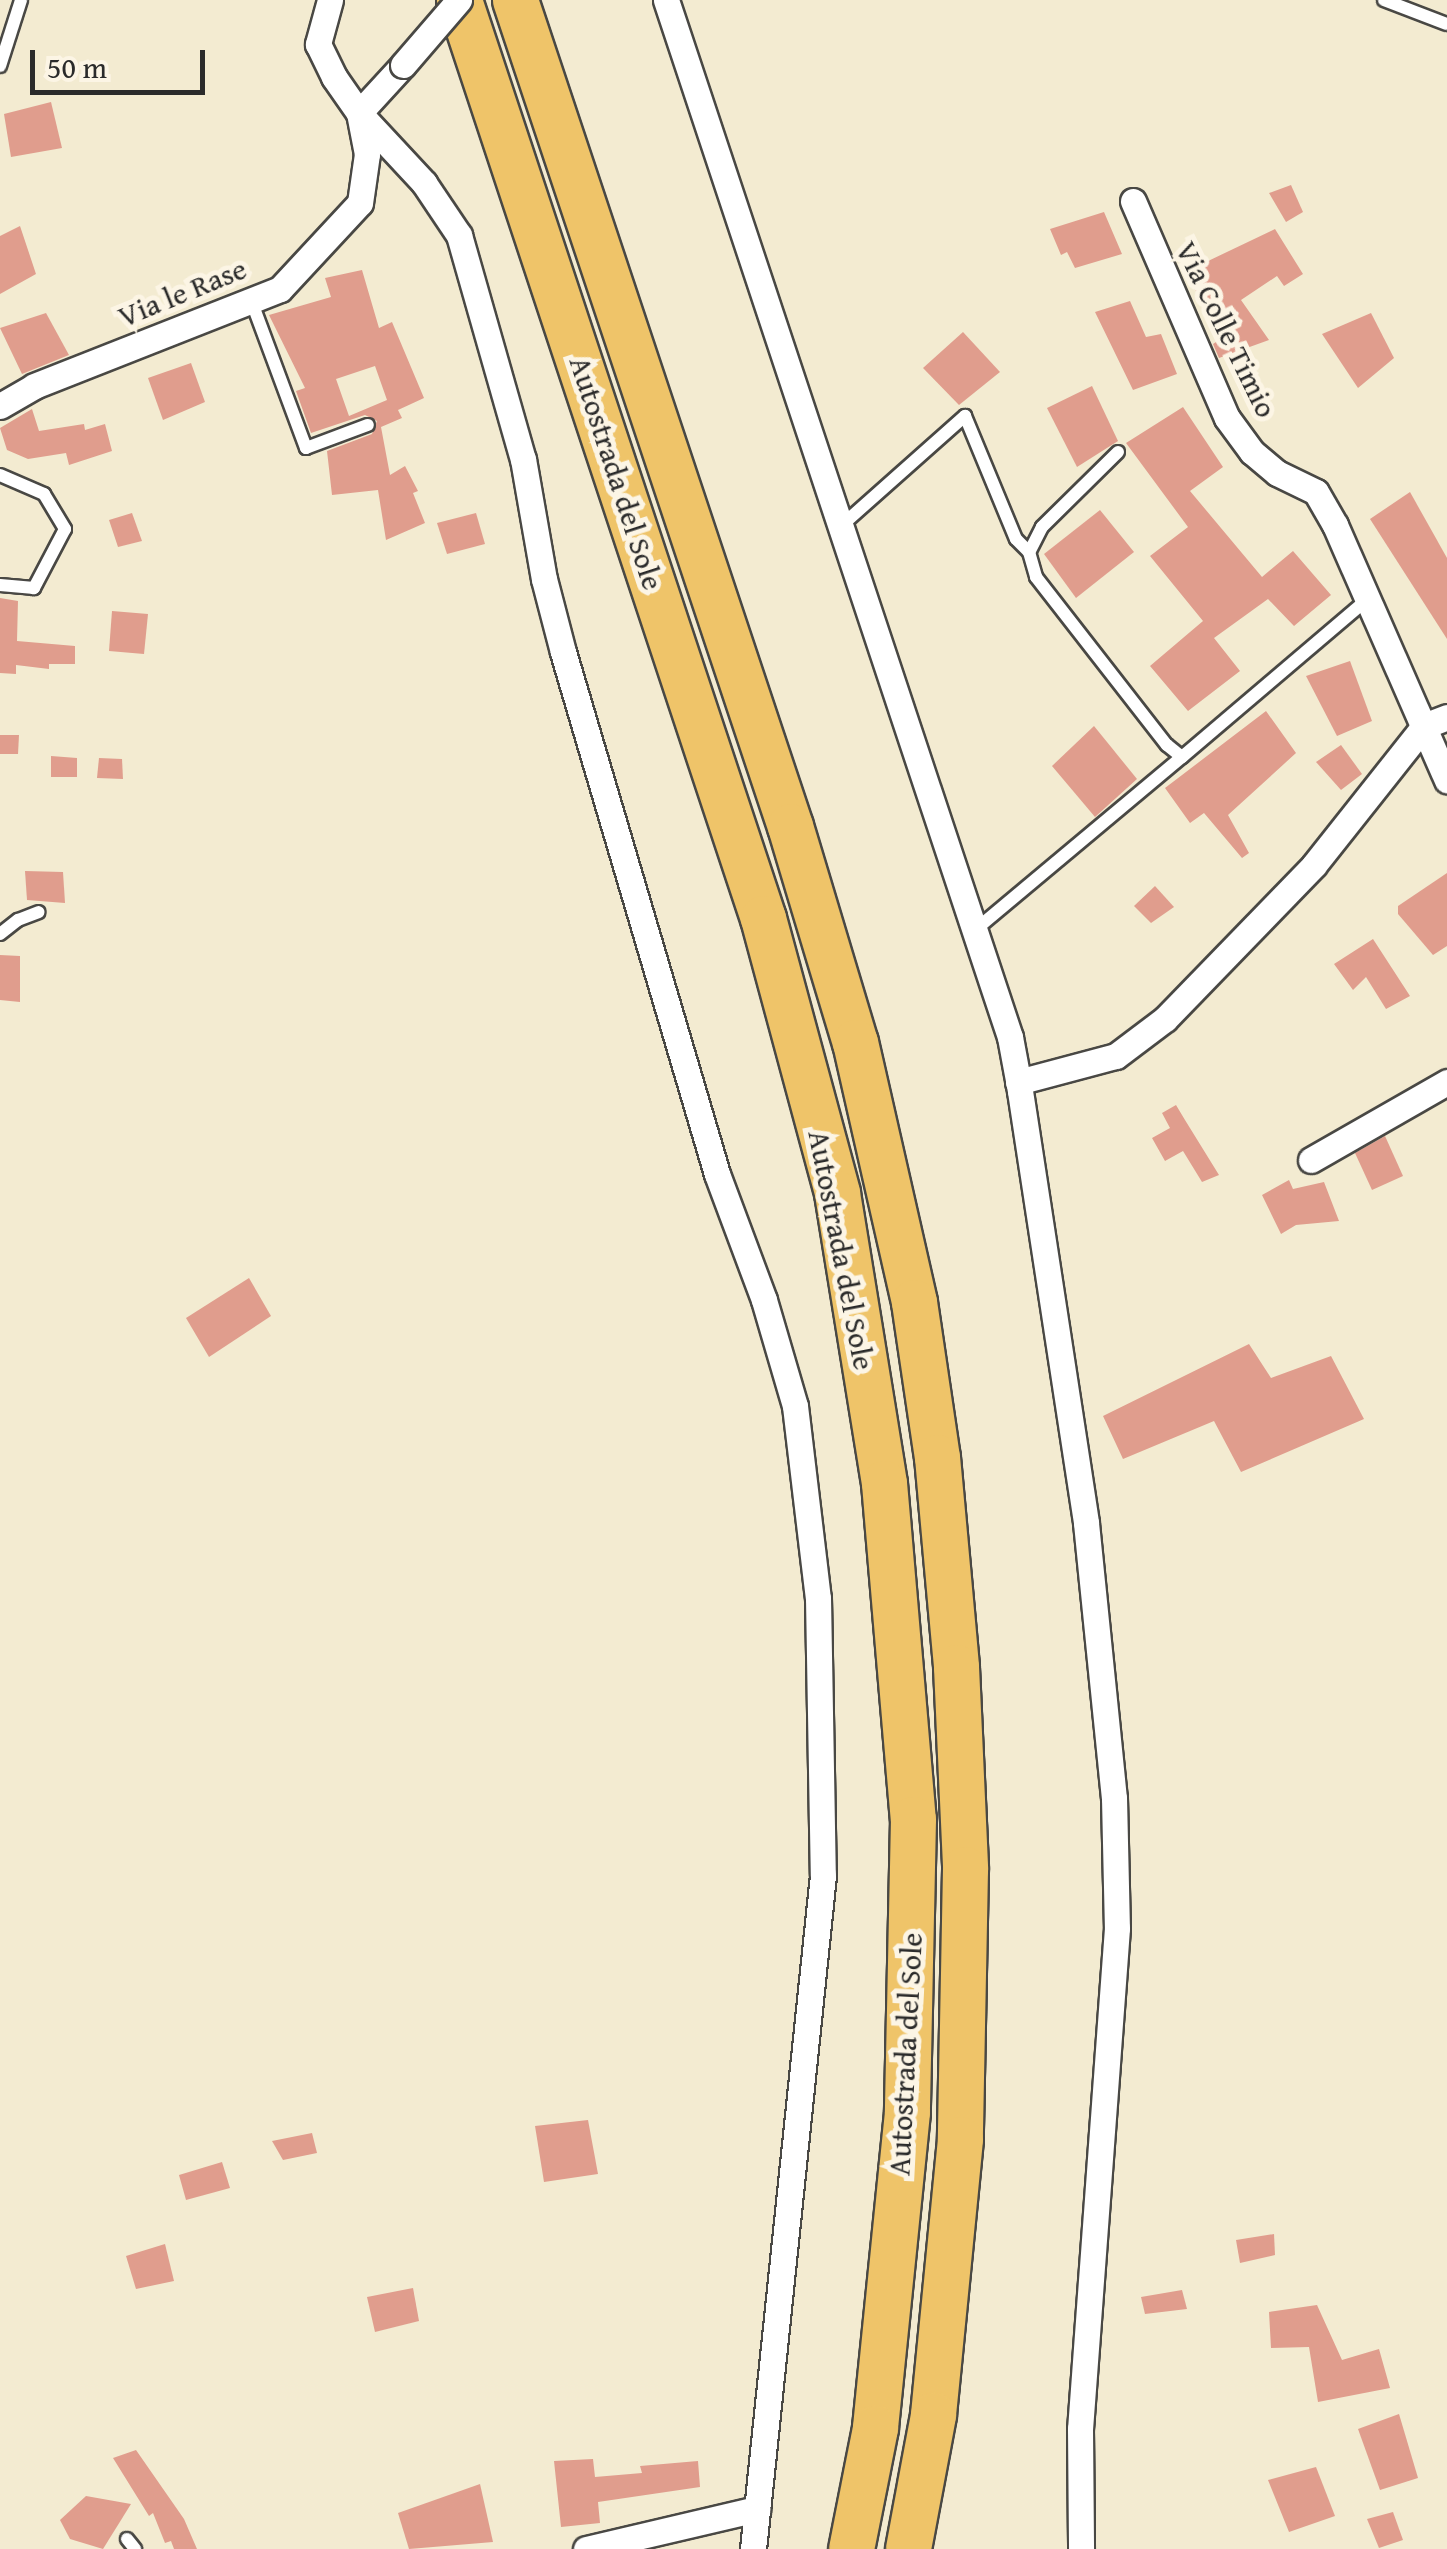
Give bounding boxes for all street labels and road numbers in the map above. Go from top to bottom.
street label: Via Colle Timio [1169,235,1285,423]
street label: Via le Rase [112,250,252,334]
street label: Autostrada del Sole [562,352,672,594]
street label: Autostrada del Sole [801,1127,883,1373]
street label: Autostrada del Sole [881,1932,929,2176]

